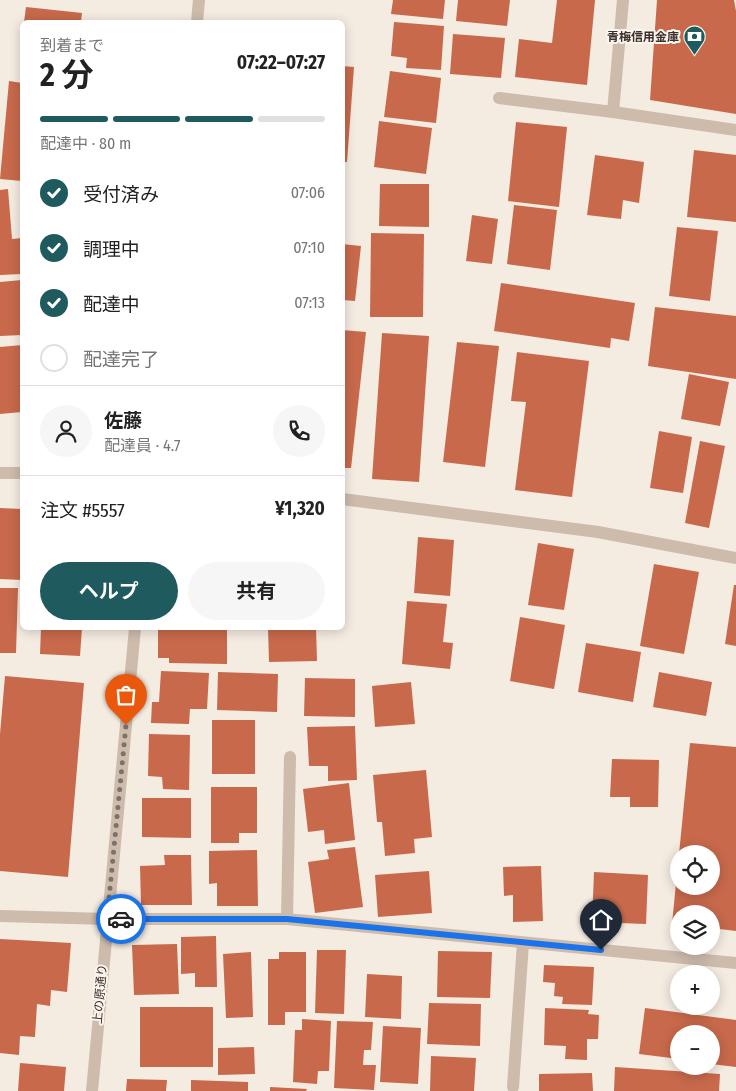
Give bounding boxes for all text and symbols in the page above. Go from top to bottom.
bank icon: 青梅信用金庫 [683,25,707,56]
place label: 青梅信用金庫 [607,30,679,44]
text: 到着まで [40,36,104,55]
text: 07:22–07:27 [237,51,325,74]
text: 2 分 [40,56,93,94]
text: 配達中 · 80 m [40,134,131,153]
icon: check [40,179,68,207]
text: 受付済み [83,183,159,206]
text: 07:06 [291,183,325,202]
icon: check [40,234,68,262]
text: 調理中 [83,238,140,261]
text: 07:10 [293,238,325,257]
icon: check [40,289,68,317]
text: 配達中 [83,293,140,316]
text: 07:13 [294,293,325,312]
text: 配達完了 [83,348,159,371]
button: person [40,405,92,457]
button: phone [273,405,325,457]
text: 佐藤 [104,409,142,432]
text: 配達員 · 4.7 [104,436,181,455]
text: ¥1,320 [275,497,325,520]
text: 注文 #5557 [40,499,125,522]
button: ヘルプ [40,562,178,620]
button: 共有 [188,562,325,620]
pin [105,674,147,725]
icon: bag [112,681,140,709]
map controls [670,845,720,1075]
button: locate [670,845,720,895]
courier [96,894,146,944]
pin [580,899,622,950]
icon: car [107,905,135,933]
button: layers [670,905,720,955]
icon: home [587,906,615,934]
street label: 上の原通り [90,963,110,1025]
button: + [670,965,720,1015]
button: − [670,1025,720,1075]

